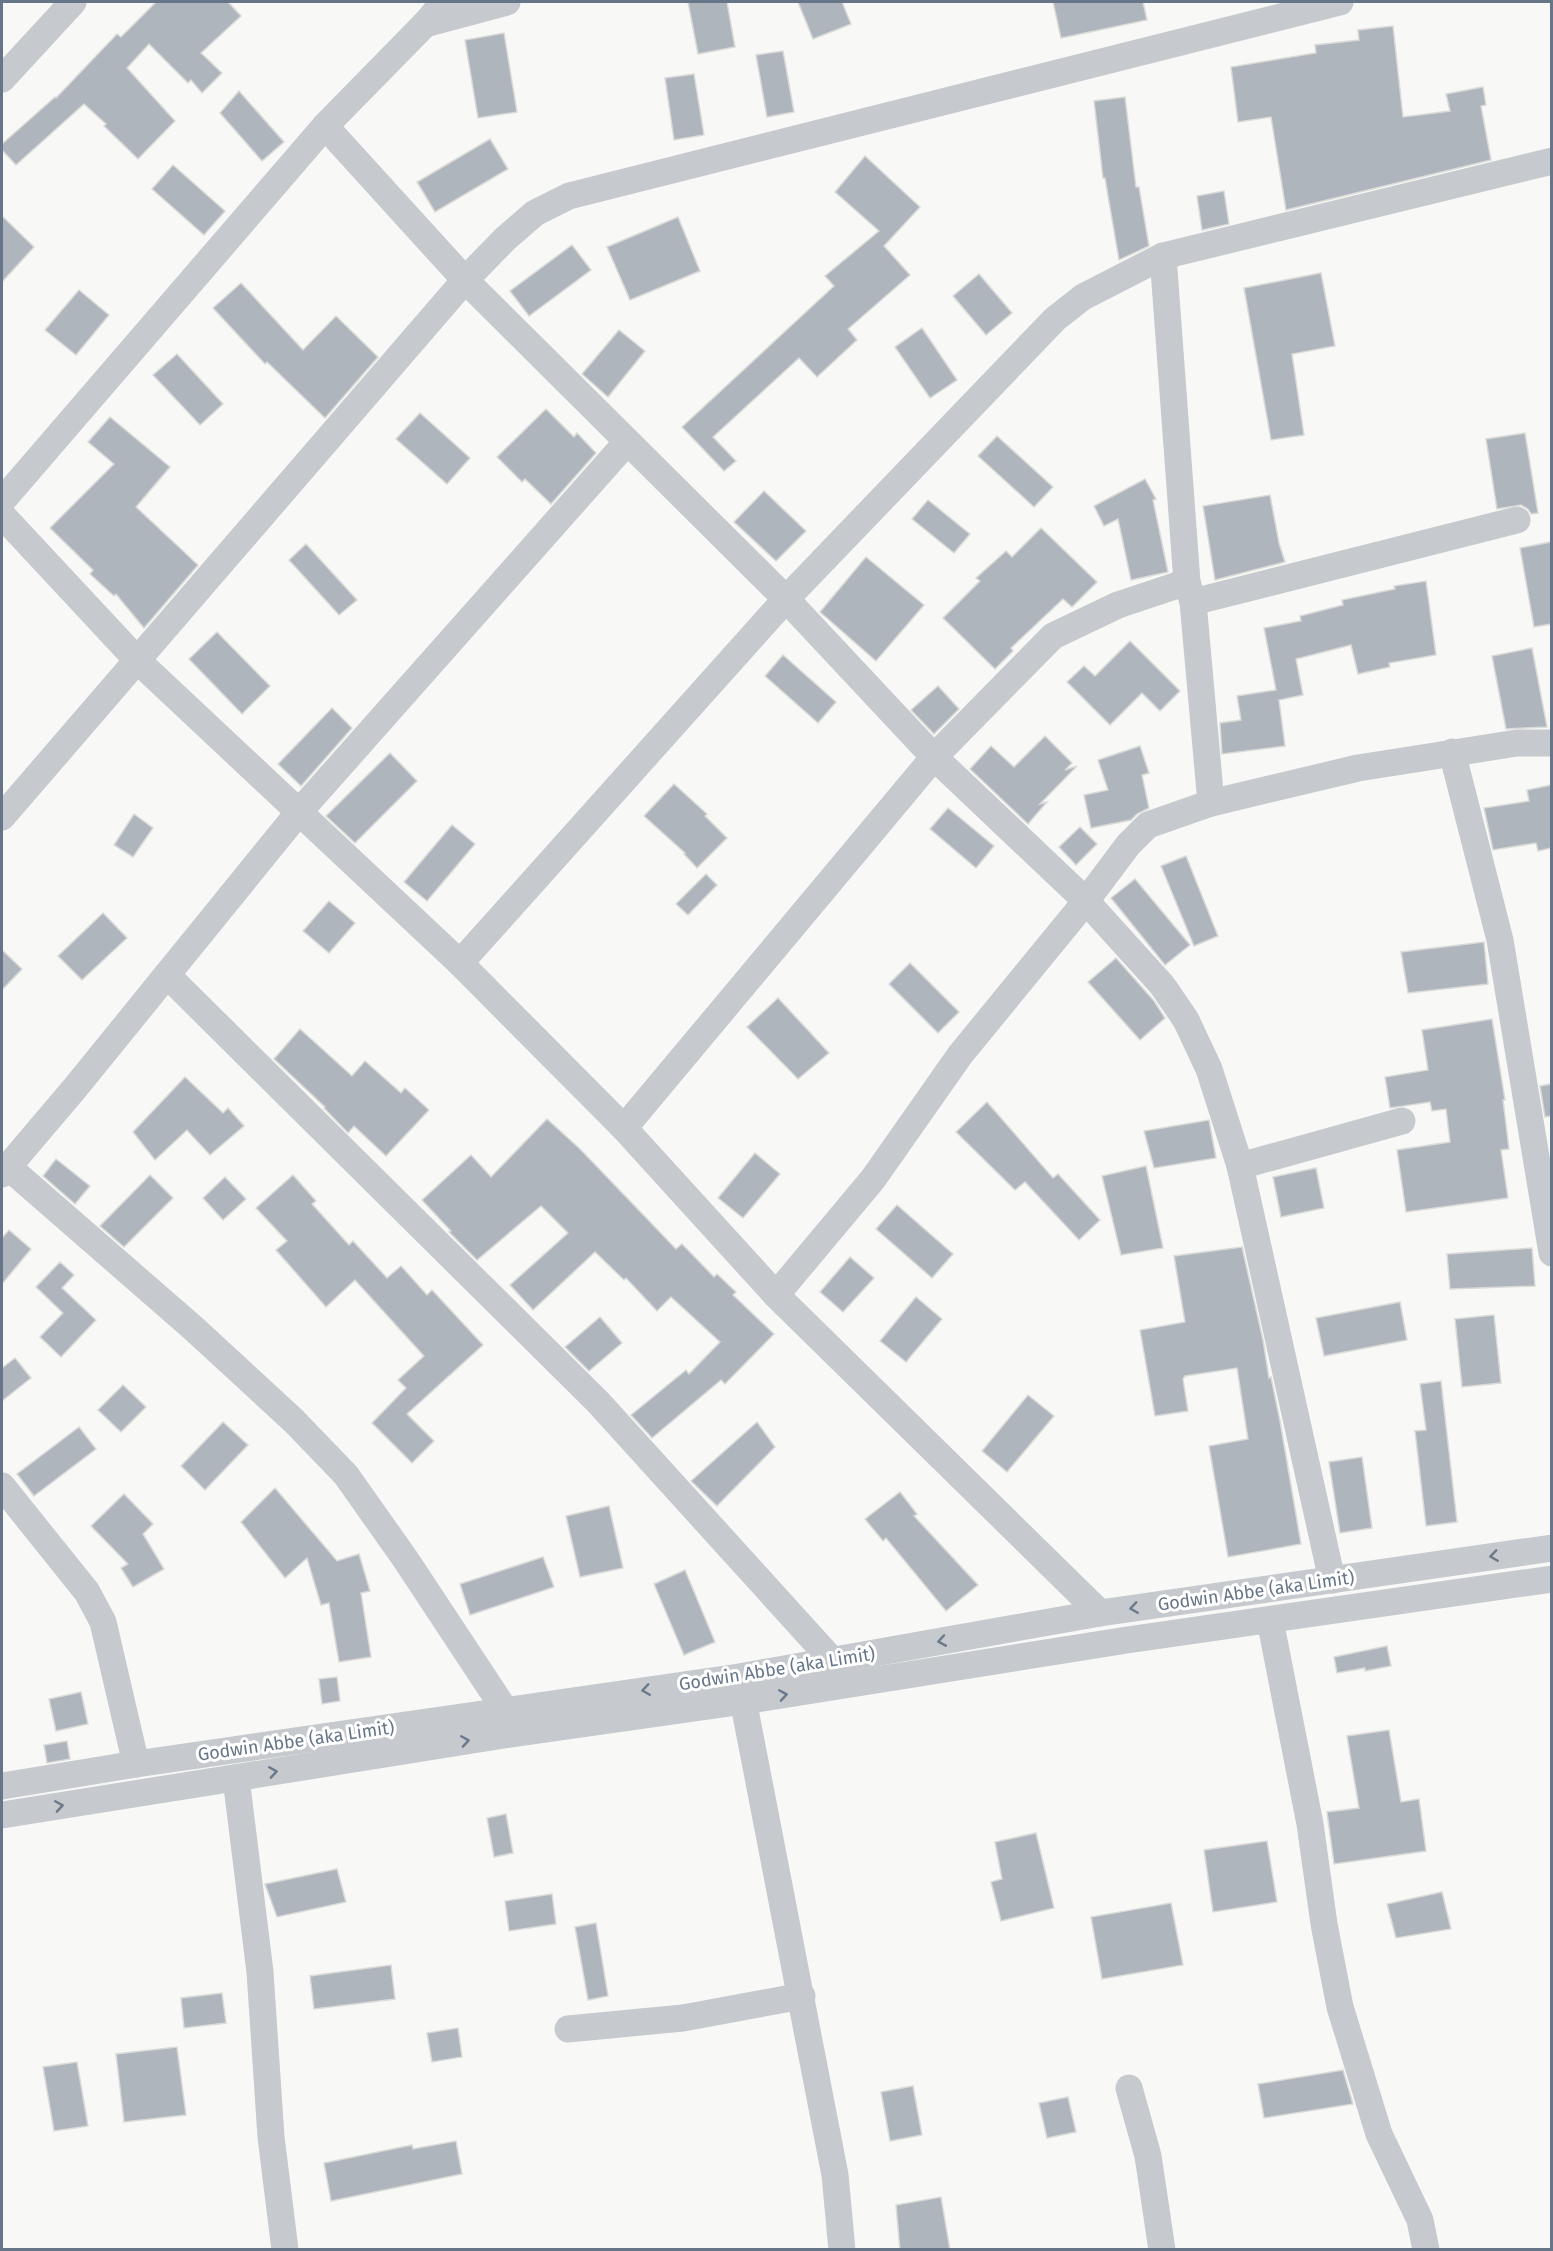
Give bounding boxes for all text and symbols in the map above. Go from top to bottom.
one-way arrow [1489,1550,1498,1562]
street label: Godwin Abbe (aka Limit) [1156,1566,1356,1616]
one-way arrow [1130,1601,1139,1613]
one-way arrow [938,1635,947,1647]
street label: Godwin Abbe (aka Limit) [677,1643,877,1695]
one-way arrow [642,1684,651,1696]
one-way arrow [778,1689,787,1701]
street label: Godwin Abbe (aka Limit) [196,1716,396,1766]
one-way arrow [460,1735,470,1748]
one-way arrow [267,1766,277,1779]
one-way arrow [55,1800,64,1812]

